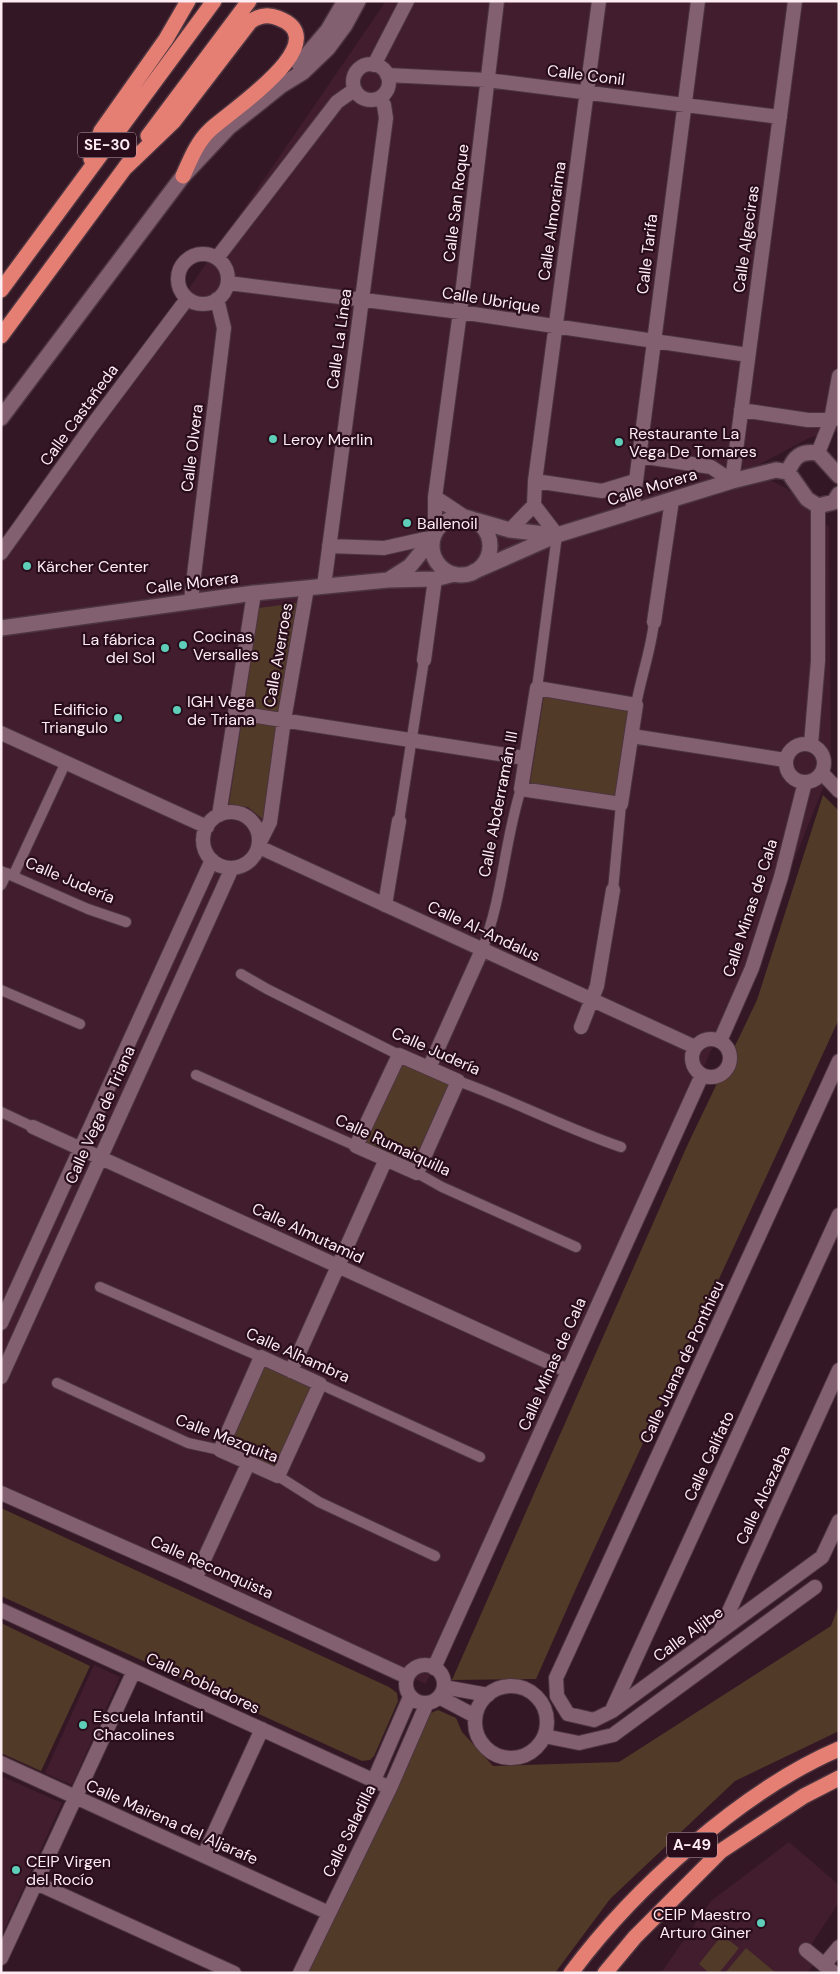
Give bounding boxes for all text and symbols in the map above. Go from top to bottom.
street label: Calle Conil [546,60,626,90]
road number: SE-30 [78,132,136,158]
street label: Calle San Roque [438,143,474,263]
street label: Calle Almoraima [533,160,571,282]
street label: Calle Algeciras [728,184,764,294]
street label: Calle Tarifa [632,213,662,295]
street label: Calle Ubrique [440,282,542,318]
street label: Calle La Línea [322,288,356,390]
street label: Calle Castañeda [35,360,123,470]
street label: Calle Olvera [176,403,208,493]
place label: Restaurante La Vega De Tomares [629,423,757,462]
place label: Leroy Merlin [283,429,373,450]
marker: Leroy Merlin [267,433,279,445]
marker: Restaurante La Vega De Tomares [613,436,625,448]
street label: Calle Morera [604,463,700,511]
place label: Ballenoil [417,513,478,534]
marker: Ballenoil [401,517,413,529]
place label: Kärcher Center [37,556,149,577]
marker: Kärcher Center [21,560,33,572]
street label: Calle Morera [145,567,239,599]
street label: Calle Averroes [258,601,298,709]
place label: Cocinas Versalles [193,626,259,665]
place label: La fábrica del Sol [82,629,155,668]
marker: Cocinas Versalles [177,639,189,651]
marker: La fábrica del Sol [159,642,171,654]
place label: IGH Vega de Triana [187,691,255,730]
place label: Edificio Triangulo [41,699,108,738]
marker: IGH Vega de Triana [171,704,183,716]
marker: Edificio Triangulo [112,712,124,724]
street label: Calle Abderramán III [474,729,522,879]
street label: Calle Minas de Cala [718,836,782,980]
street label: Calle Judería [22,852,118,908]
street label: Calle Al-Andalus [424,896,544,966]
street label: Calle Judería [388,1022,484,1080]
street label: Calle Vega de Triana [60,1043,140,1187]
street label: Calle Rumaiquilla [332,1109,454,1181]
street label: Calle Almutamid [249,1198,367,1268]
street label: Calle Juana de Ponthieu [635,1277,729,1447]
street label: Calle Minas de Cala [513,1294,591,1434]
street label: Calle Alhambra [243,1323,353,1387]
street label: Calle Califato [679,1407,739,1505]
street label: Calle Mezquita [173,1409,281,1467]
street label: Calle Alcazaba [731,1442,795,1548]
street label: Calle Reconquista [147,1531,277,1603]
street label: Calle Aljibe [649,1601,727,1667]
street label: Calle Pobladores [143,1647,263,1719]
place label: Escuela Infantil Chacolines [93,1706,204,1745]
marker: Escuela Infantil Chacolines [77,1719,89,1731]
street label: Calle Mairena del Aljarafe [83,1775,261,1869]
street label: Calle Saladilla [318,1781,380,1881]
road number: A-49 [667,1832,717,1858]
place label: CEIP Virgen del Rocío [26,1851,111,1890]
marker: CEIP Virgen del Rocío [10,1864,22,1876]
place label: CEIP Maestro Arturo Giner [653,1904,751,1943]
marker: CEIP Maestro Arturo Giner [755,1917,767,1929]

